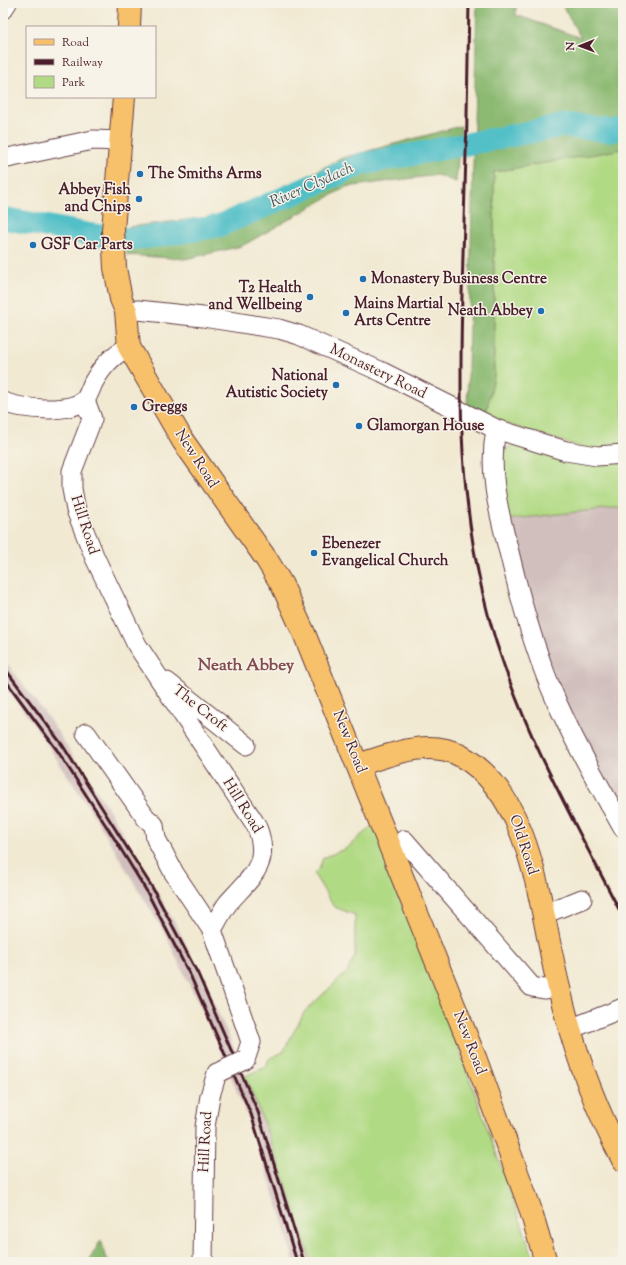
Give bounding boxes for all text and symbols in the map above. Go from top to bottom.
legend [26,26,156,98]
north arrow [560,26,600,66]
text: Road [62,34,89,52]
text: N [563,41,579,52]
text: Railway [62,54,103,72]
text: Park [62,74,85,92]
water label: River Clydach [266,157,358,215]
place label: The Smiths Arms [148,164,262,185]
marker: The Smiths Arms [135,169,145,179]
place label: Abbey Fish and Chips [58,180,131,218]
marker: Abbey Fish and Chips [134,194,144,204]
place label: GSF Car Parts [41,235,133,256]
marker: GSF Car Parts [28,240,38,250]
place label: Monastery Business Centre [371,269,547,290]
marker: Monastery Business Centre [358,274,368,284]
place label: T2 Health and Wellbeing [209,278,303,316]
marker: T2 Health and Wellbeing [305,292,315,302]
place label: Mains Martial Arts Centre [354,294,444,332]
place label: Neath Abbey [448,301,534,322]
marker: Neath Abbey [536,306,546,316]
marker: Mains Martial Arts Centre [341,308,351,318]
street label: Monastery Road [326,339,431,405]
place label: National Autistic Society [225,366,329,404]
marker: National Autistic Society [331,380,341,390]
place label: Greggs [142,397,187,418]
marker: Greggs [129,402,139,412]
place label: Glamorgan House [367,416,484,437]
marker: Glamorgan House [354,421,364,431]
street label: New Road [169,425,223,493]
street label: Hill Road [65,493,104,558]
place label: Ebenezer Evangelical Church [322,534,449,572]
marker: Ebenezer Evangelical Church [309,548,319,558]
district label: Neath Abbey [198,654,295,678]
street label: The Croft [168,681,232,737]
street label: New Road [327,707,371,777]
street label: Hill Road [217,774,267,838]
street label: Old Road [503,812,543,878]
street label: New Road [447,1008,491,1078]
street label: Hill Road [194,1110,218,1173]

